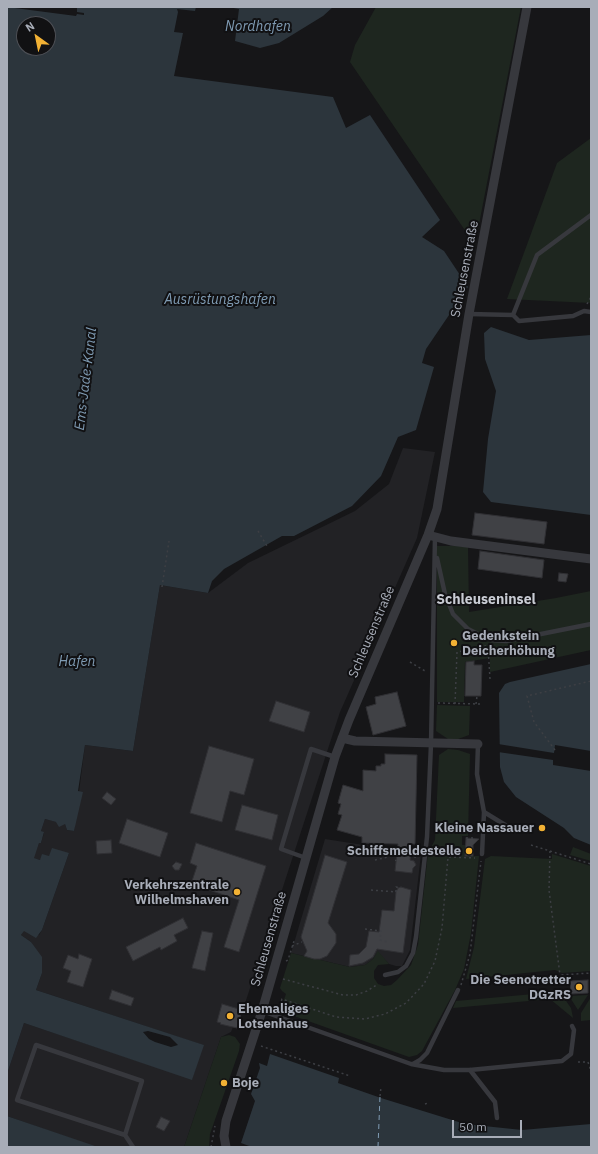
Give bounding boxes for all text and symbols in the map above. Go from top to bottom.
north arrow [16,16,56,56]
text: N [23,19,37,35]
water label: Nordhafen [225,19,291,35]
street label: Schleusenstraße [448,219,482,319]
water label: Ausrüstungshafen [164,292,276,308]
water label: Ems-Jade-Kanal [71,327,101,431]
street label: Schleusenstraße [346,584,398,680]
district label: Schleuseninsel [436,592,536,608]
place label: Gedenkstein Deicherhöhung [462,628,555,659]
marker: Gedenkstein Deicherhöhung [449,638,459,648]
water label: Hafen [58,654,96,670]
place label: Kleine Nassauer [434,820,534,836]
marker: Kleine Nassauer [537,823,547,833]
place label: Schiffsmeldestelle [347,843,461,859]
marker: Schiffsmeldestelle [464,846,474,856]
place label: Verkehrszentrale Wilhelmshaven [124,877,229,908]
marker: Verkehrszentrale Wilhelmshaven [232,887,242,897]
street label: Schleusenstraße [248,890,290,988]
place label: Die Seenotretter DGzRS [470,972,571,1003]
marker: Die Seenotretter DGzRS [574,982,584,992]
place label: Ehemaliges Lotsenhaus [238,1001,309,1032]
marker: Ehemaliges Lotsenhaus [225,1011,235,1021]
place label: Boje [232,1075,259,1091]
marker: Boje [219,1078,229,1088]
scale bar [454,1112,524,1138]
text: 50 m [459,1119,487,1134]

